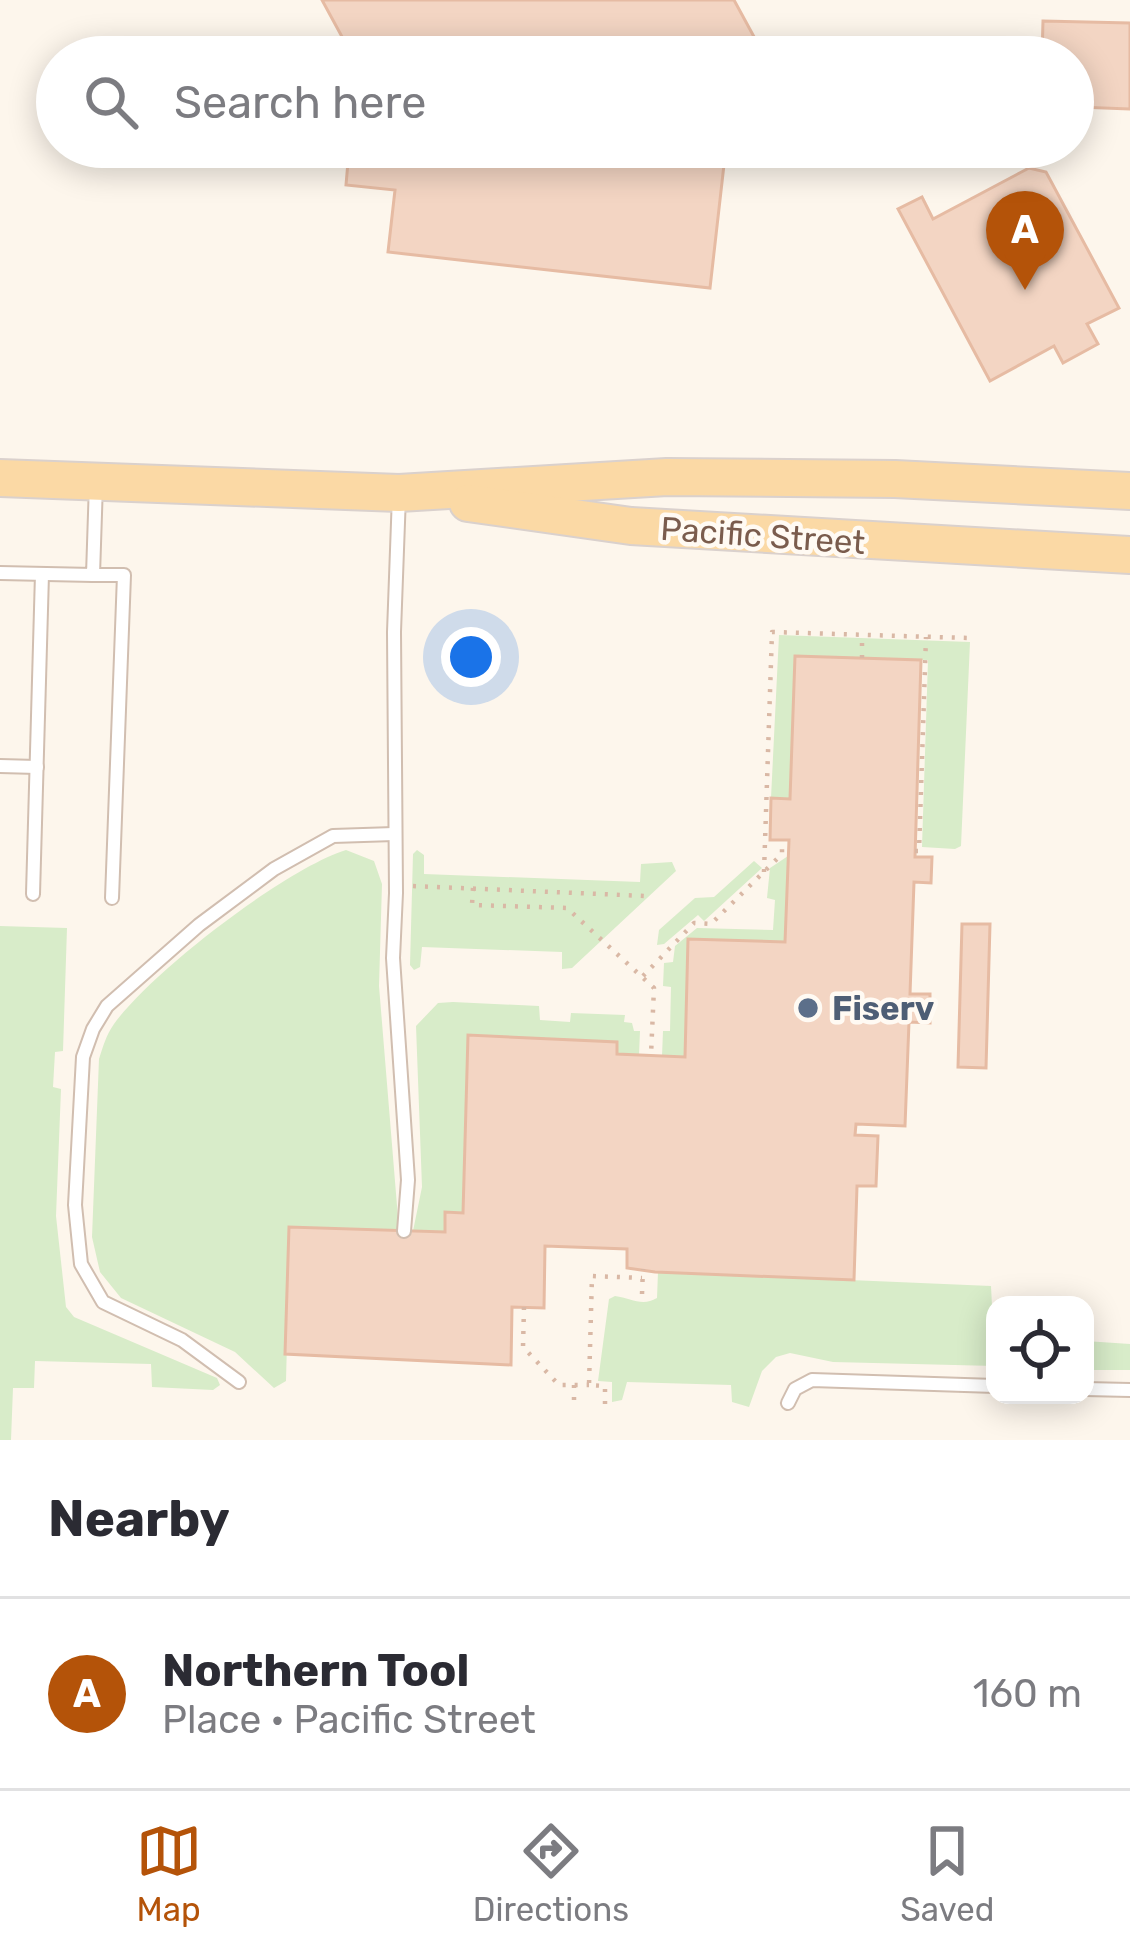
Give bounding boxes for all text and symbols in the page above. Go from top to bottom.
search box [36,36,1094,168]
icon: search [78,69,144,135]
text: Search here [174,76,426,129]
pin: A [986,191,1064,290]
street label: Pacific Street [659,509,867,562]
your location [441,627,501,687]
place label: Fiserv [832,989,935,1028]
marker: Fiserv [795,995,821,1021]
map controls [986,1296,1094,1404]
button: locate [986,1296,1094,1404]
text: Nearby [48,1488,230,1549]
text: Northern Tool [162,1644,469,1697]
text: A [73,1671,101,1717]
text: 160 m [973,1671,1082,1717]
text: Place · Pacific Street [162,1697,536,1743]
tab: Map [136,1818,202,1929]
tab: Directions [473,1818,629,1929]
tab: Saved [900,1818,994,1929]

